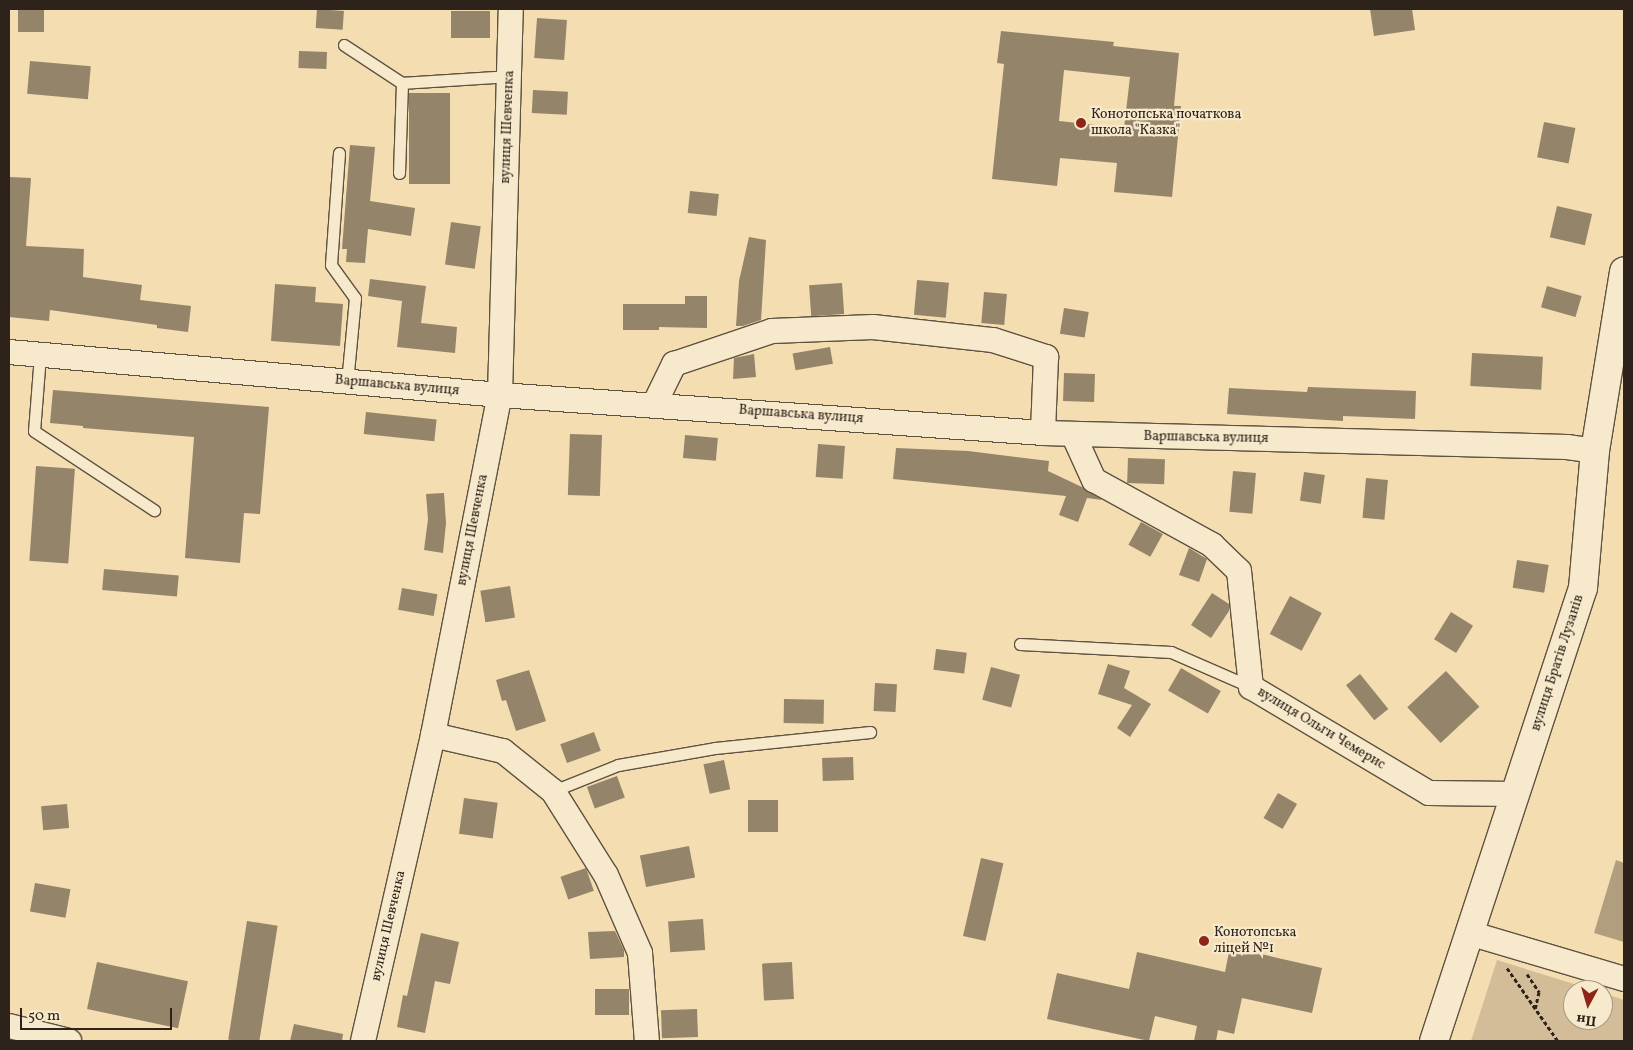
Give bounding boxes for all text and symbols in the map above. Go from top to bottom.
street label: вулиця Шевченка [498,70,518,184]
place label: Конотопська початкова школа "Казка" [1091,107,1241,140]
marker: Конотопська початкова школа "Казка" [1075,117,1087,129]
street label: Варшавська вулиця [334,372,460,400]
street label: Варшавська вулиця [738,402,864,428]
street label: Варшавська вулиця [1143,429,1269,447]
street label: вулиця Шевченка [454,473,492,587]
street label: вулиця Братів Лузанів [1528,593,1588,733]
street label: вулиця Ольги Чемерис [1254,684,1388,774]
street label: вулиця Шевченка [368,869,410,983]
place label: Конотопська ліцей №1 [1214,925,1296,958]
marker: Конотопська ліцей №1 [1198,935,1210,947]
north arrow [1563,980,1613,1030]
scale bar [22,998,175,1030]
text: 50 m [28,1006,60,1027]
text: Пн [1576,1009,1597,1030]

